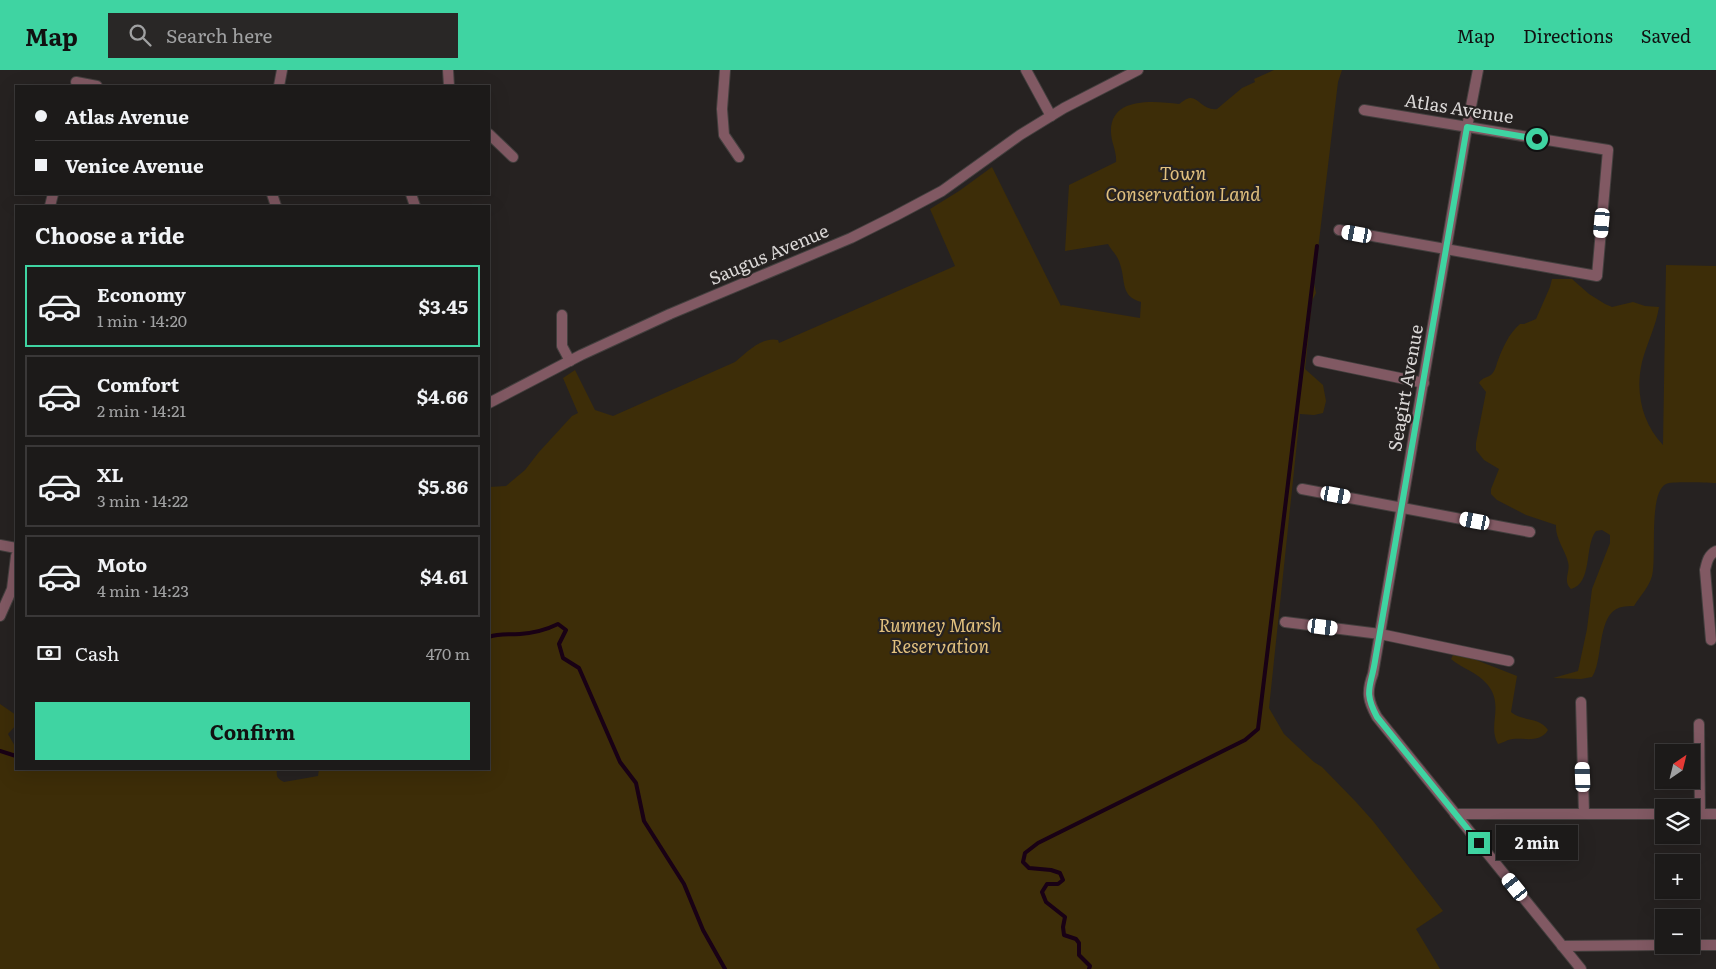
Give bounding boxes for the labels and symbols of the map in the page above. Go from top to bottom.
street label: Atlas Avenue [1403,86,1516,129]
route start [1526,128,1548,150]
park label: Town Conservation Land [1105,159,1261,207]
car [1593,207,1610,239]
street label: Saugus Avenue [704,216,832,291]
car [1340,224,1373,244]
street label: Seagirt Avenue [1380,322,1429,453]
car [1319,485,1352,505]
car [1458,511,1491,531]
park label: Rumney Marsh Reservation [878,611,1002,659]
car [1307,618,1338,636]
north arrow [1655,744,1700,789]
car [1574,762,1591,792]
callout: 2 min [1496,826,1579,860]
route end [1468,832,1490,854]
car [1499,871,1530,903]

